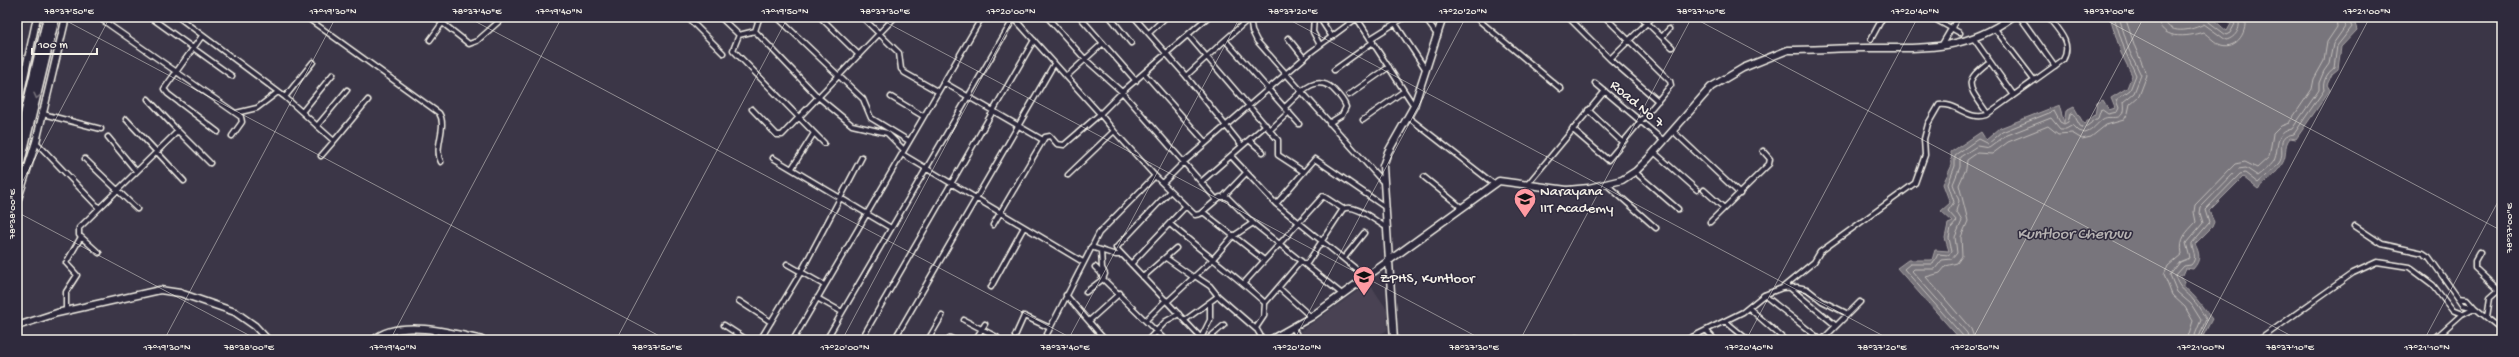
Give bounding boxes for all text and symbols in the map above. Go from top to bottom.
text: 78°37'50"E [43,6,94,18]
text: 17°19'30"N [309,6,357,18]
text: 78°37'40"E [452,6,502,18]
text: 17°19'40"N [535,6,583,18]
text: 17°19'50"N [761,6,809,18]
text: 78°37'30"E [859,6,910,18]
text: 17°20'00"N [986,6,1036,18]
text: 78°37'20"E [1267,6,1318,18]
text: 17°20'20"N [1438,6,1488,18]
text: 78°37'10"E [1676,6,1726,18]
text: 17°20'40"N [1890,6,1939,18]
text: 78°37'00"E [2083,6,2135,18]
text: 17°21'00"N [2342,6,2391,18]
scale bar [32,30,97,56]
text: 100 m [37,39,68,53]
street label: Road No 7 [1606,77,1668,133]
one-way arrow [33,92,42,99]
place label: Narayana IIT Academy [1540,183,1614,218]
school or university icon: Narayana IIT Academy [1512,186,1538,219]
text: 78°38'00"E [7,188,19,240]
text: 78°37'00"E [2504,202,2516,254]
water label: Kuntloor Cheruvu [2017,226,2132,245]
school or university icon: ZPHS, Kuntloor [1351,264,1377,297]
place label: ZPHS, Kuntloor [1380,270,1476,288]
text: 17°19'30"N [143,342,191,354]
text: 78°38'00"E [223,342,275,354]
text: 17°19'40"N [369,342,417,354]
text: 78°37'50"E [631,342,682,354]
text: 17°20'00"N [820,342,870,354]
text: 78°37'40"E [1040,342,1090,354]
text: 17°20'20"N [1272,342,1322,354]
text: 78°37'30"E [1448,342,1499,354]
text: 17°20'40"N [1724,342,1773,354]
text: 78°37'20"E [1856,342,1907,354]
text: 17°20'50"N [1950,342,2000,354]
text: 17°21'00"N [2176,342,2225,354]
text: 78°37'10"E [2265,342,2315,354]
text: 17°21'10"N [2403,342,2450,354]

